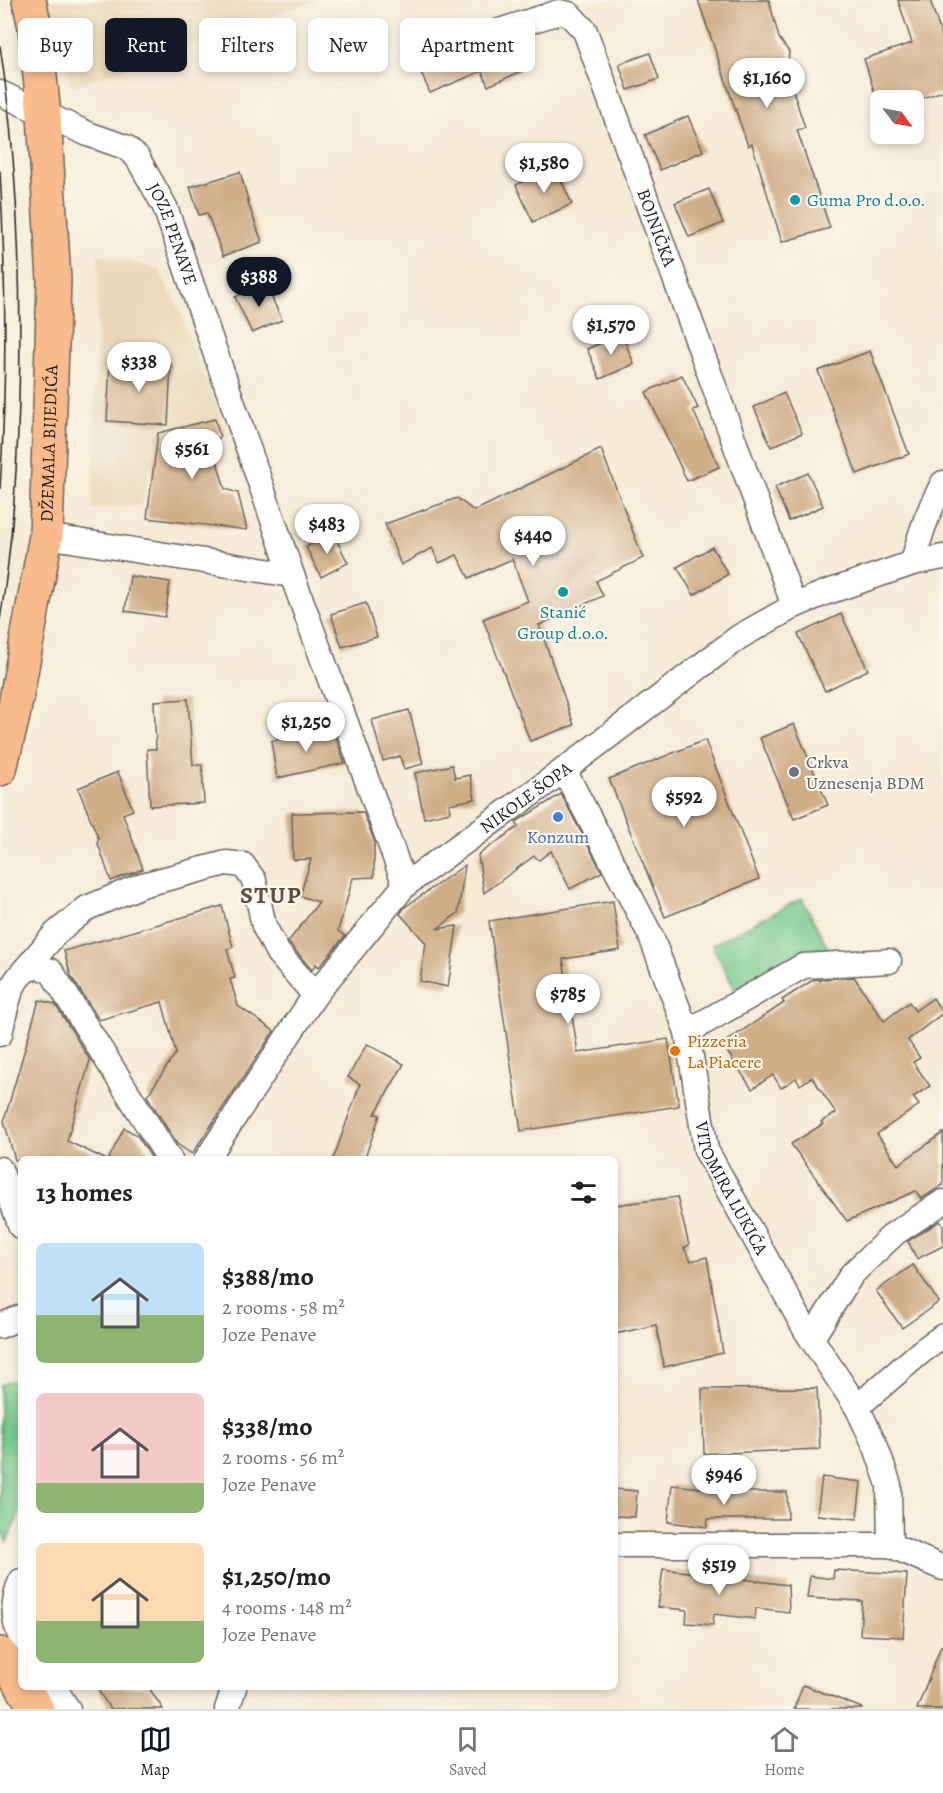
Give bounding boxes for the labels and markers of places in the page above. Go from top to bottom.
pin: $1,160 [718,58,816,109]
pin: $1,580 [495,143,593,194]
place label: Guma Pro d.o.o. [807,188,925,212]
marker: Guma Pro d.o.o. [788,193,802,207]
pin: $388 [223,257,295,308]
pin: $1,570 [562,305,660,356]
pin: $338 [103,342,175,393]
pin: $561 [156,429,228,480]
pin: $483 [291,504,363,555]
pin: $440 [497,516,569,567]
marker: Stanić Group d.o.o. [556,585,570,599]
place label: Stanić Group d.o.o. [517,600,609,645]
pin: $1,250 [257,702,355,753]
place label: Crkva Uznesenja BDM [806,750,925,795]
marker: Crkva Uznesenja BDM [787,765,801,779]
pin: $592 [648,777,720,828]
marker: Konzum [551,810,565,824]
place label: Konzum [527,825,589,849]
pin: $785 [532,974,604,1025]
place label: Pizzeria La Piacere [687,1029,761,1074]
marker: Pizzeria La Piacere [668,1044,682,1058]
pin: $946 [688,1455,760,1506]
pin: $519 [683,1545,755,1596]

